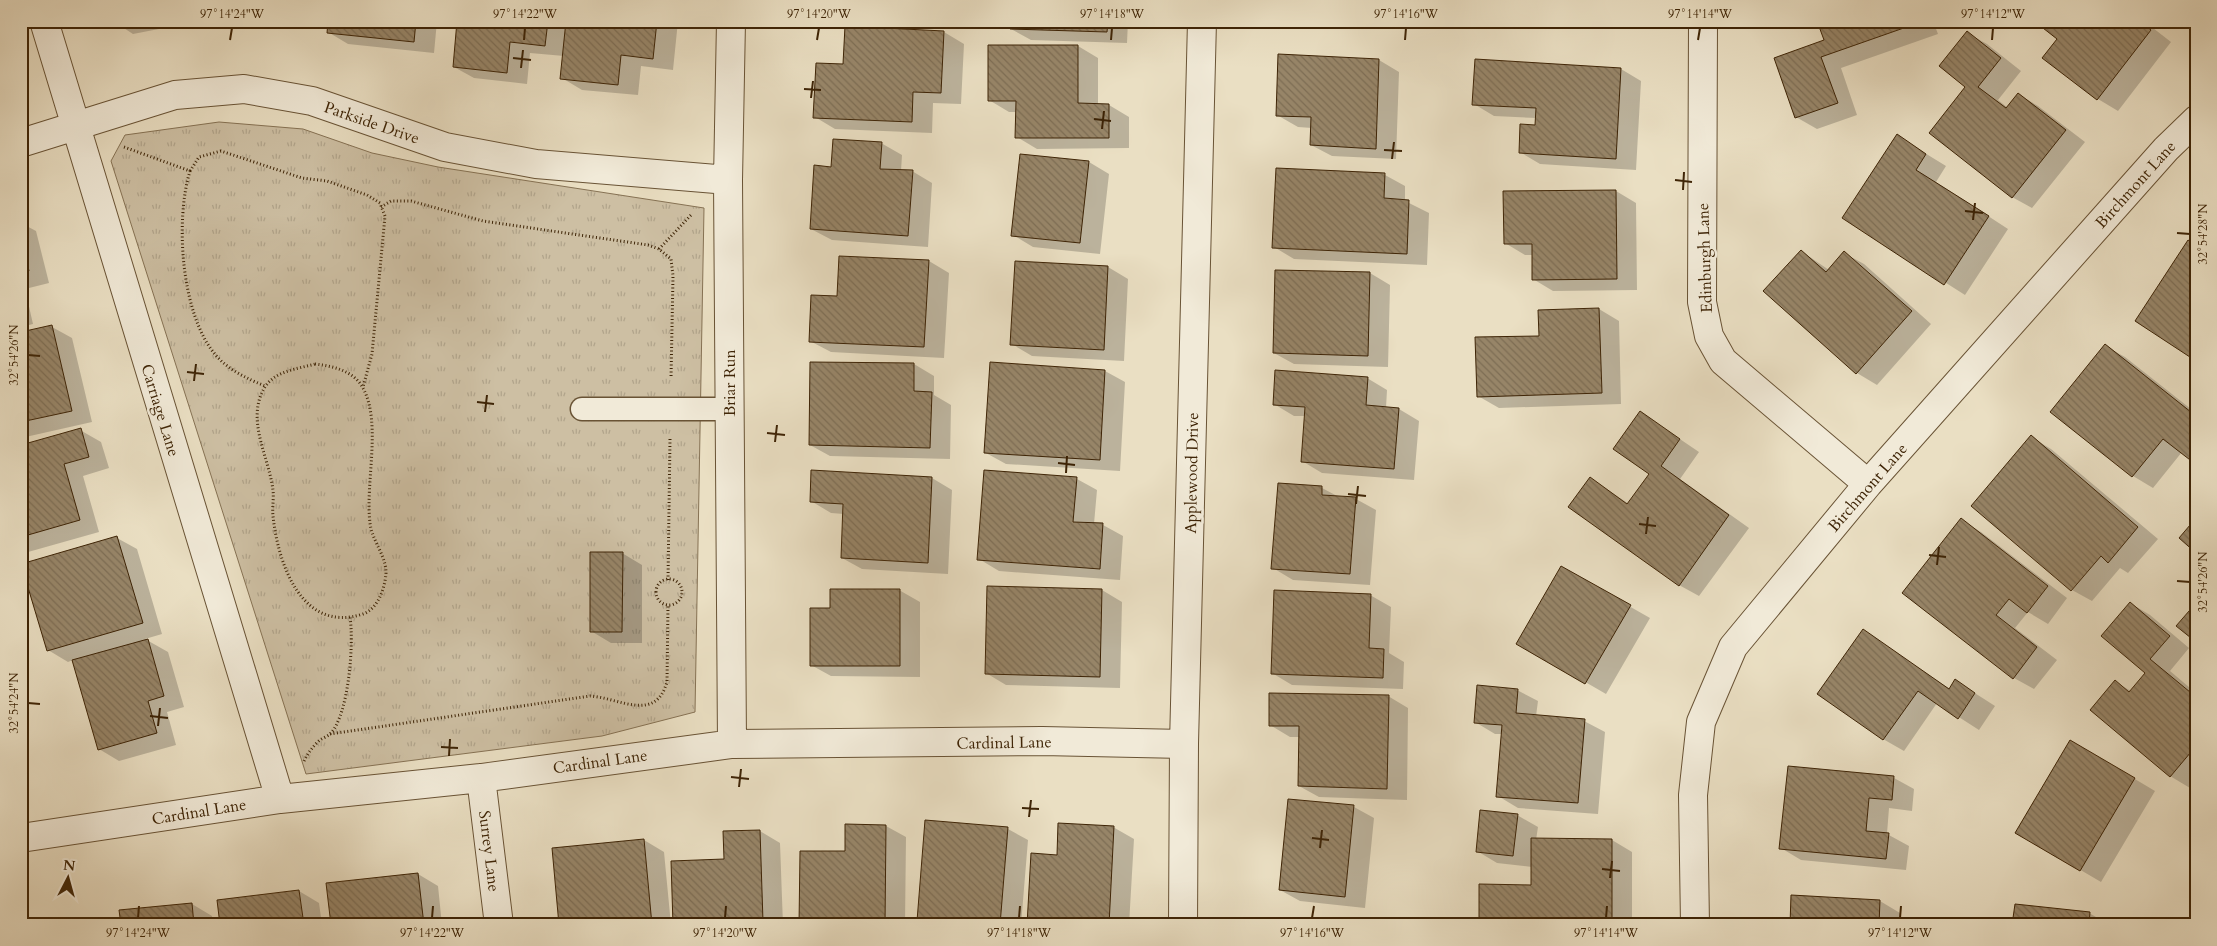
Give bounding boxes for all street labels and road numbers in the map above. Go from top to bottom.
street label: Parkside Drive [321,96,422,150]
street label: Birchmont Lane [2090,136,2181,233]
street label: Edinburgh Lane [1692,203,1718,313]
street label: Briar Run [719,349,741,417]
street label: Carriage Lane [136,361,185,459]
street label: Applewood Drive [1180,412,1204,534]
street label: Birchmont Lane [1823,439,1912,537]
street label: Cardinal Lane [956,731,1052,755]
street label: Cardinal Lane [551,744,649,780]
street label: Cardinal Lane [150,794,248,830]
street label: Surrey Lane [473,809,505,893]

